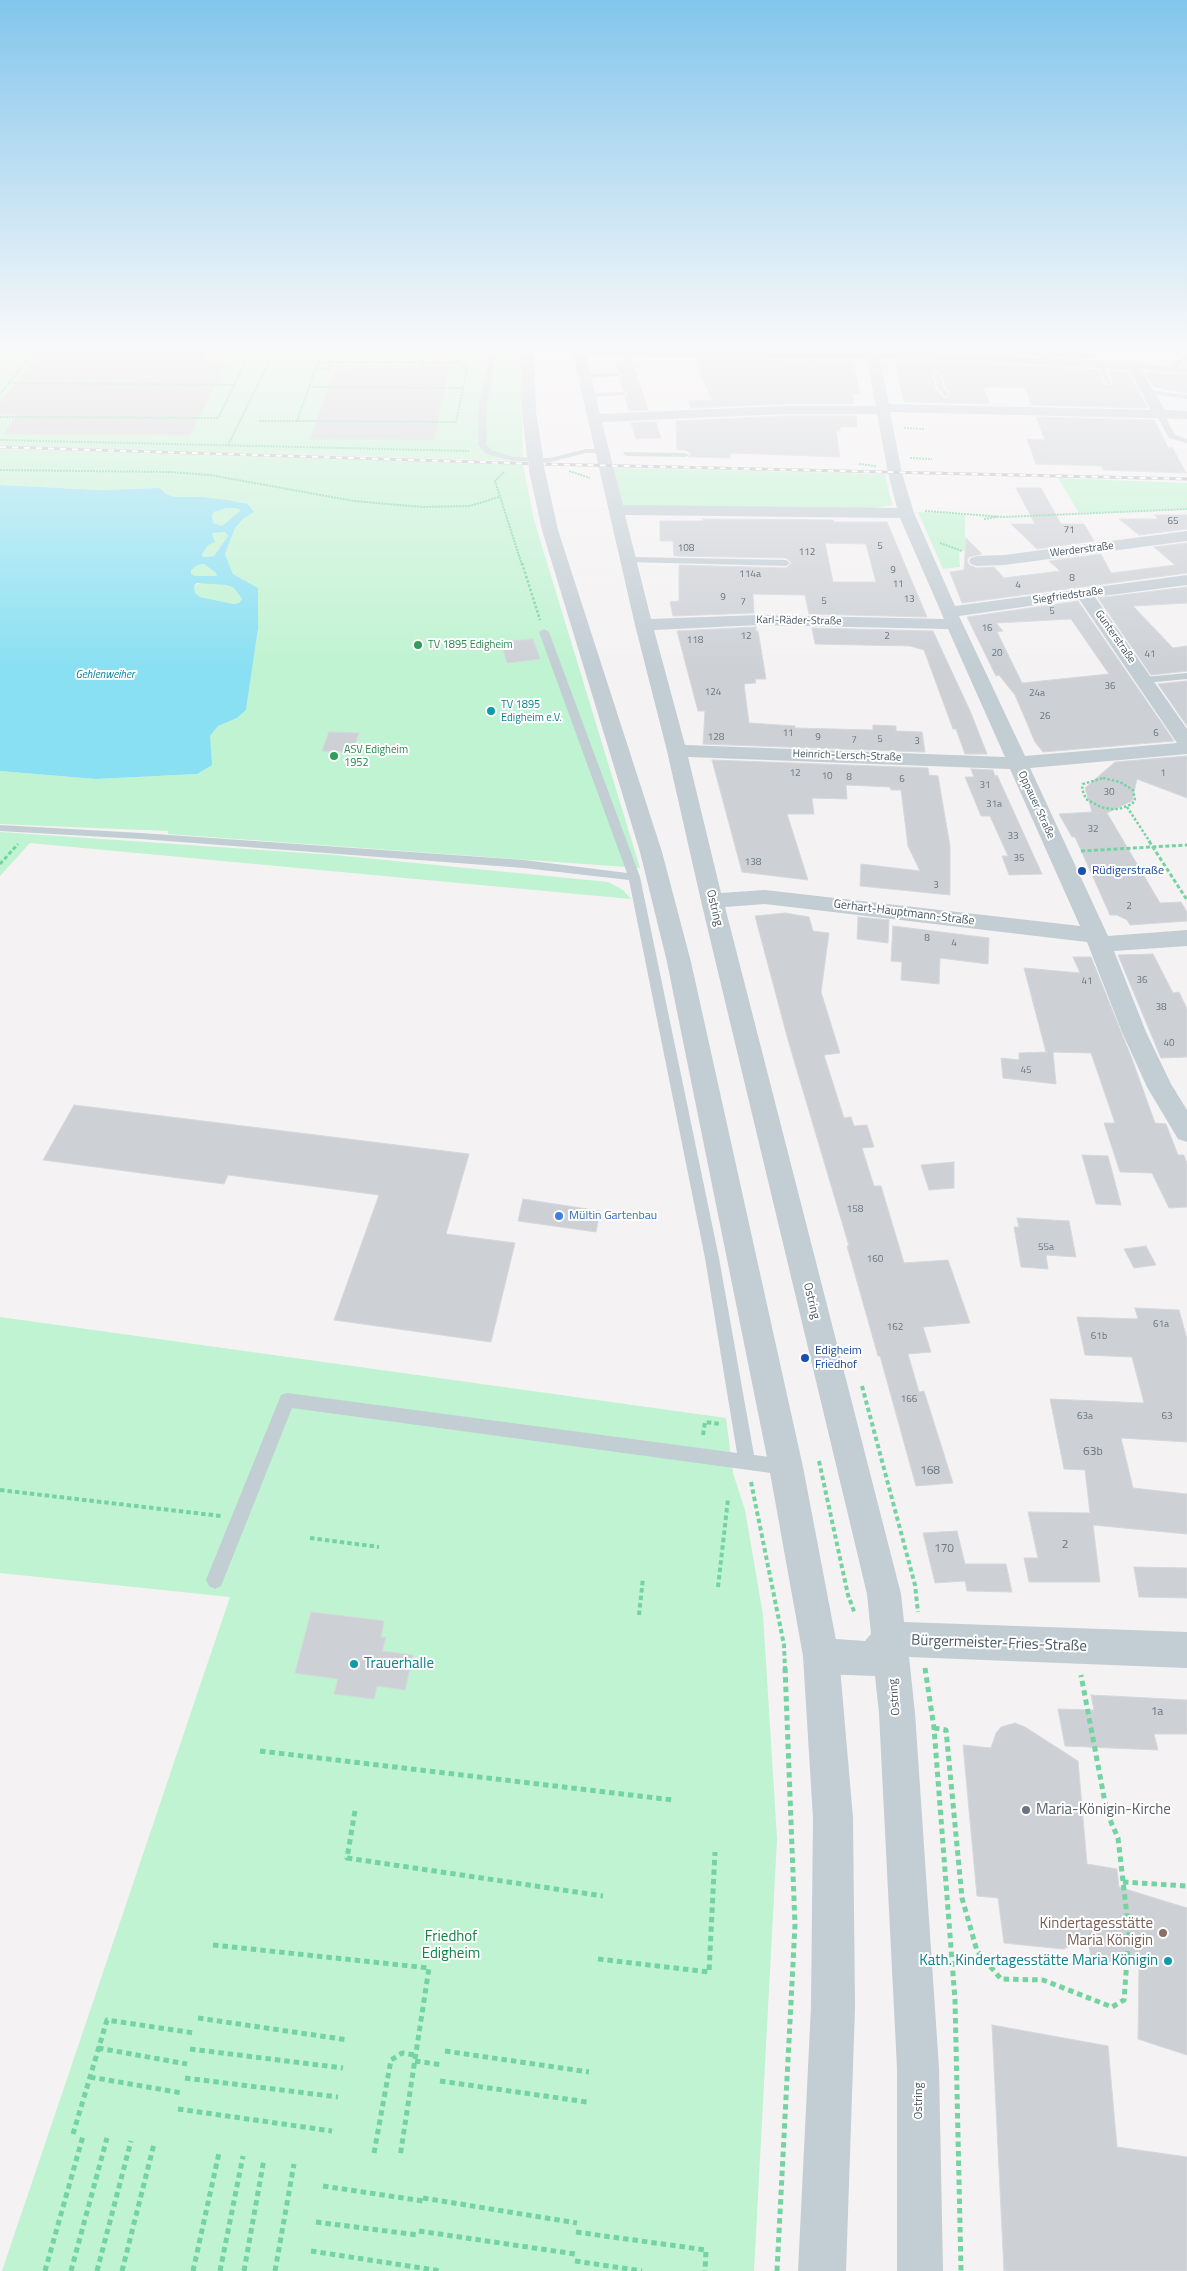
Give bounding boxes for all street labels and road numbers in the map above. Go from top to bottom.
street label: Werderstraße [1049,540,1115,560]
street label: Siegfriedstraße [1032,585,1104,607]
street label: Gunterstraße [1092,608,1138,666]
street label: Karl-Räder-Straße [756,614,842,628]
street label: Heinrich-Lersch-Straße [792,748,902,764]
street label: Oppauer Straße [1015,769,1057,841]
street label: Ostring [703,888,725,928]
street label: Gerhart-Hauptmann-Straße [833,897,975,929]
street label: Ostring [800,1281,822,1321]
street label: Bürgermeister-Fries-Straße [911,1632,1087,1656]
street label: Ostring [886,1678,904,1716]
street label: Ostring [912,2082,926,2120]

